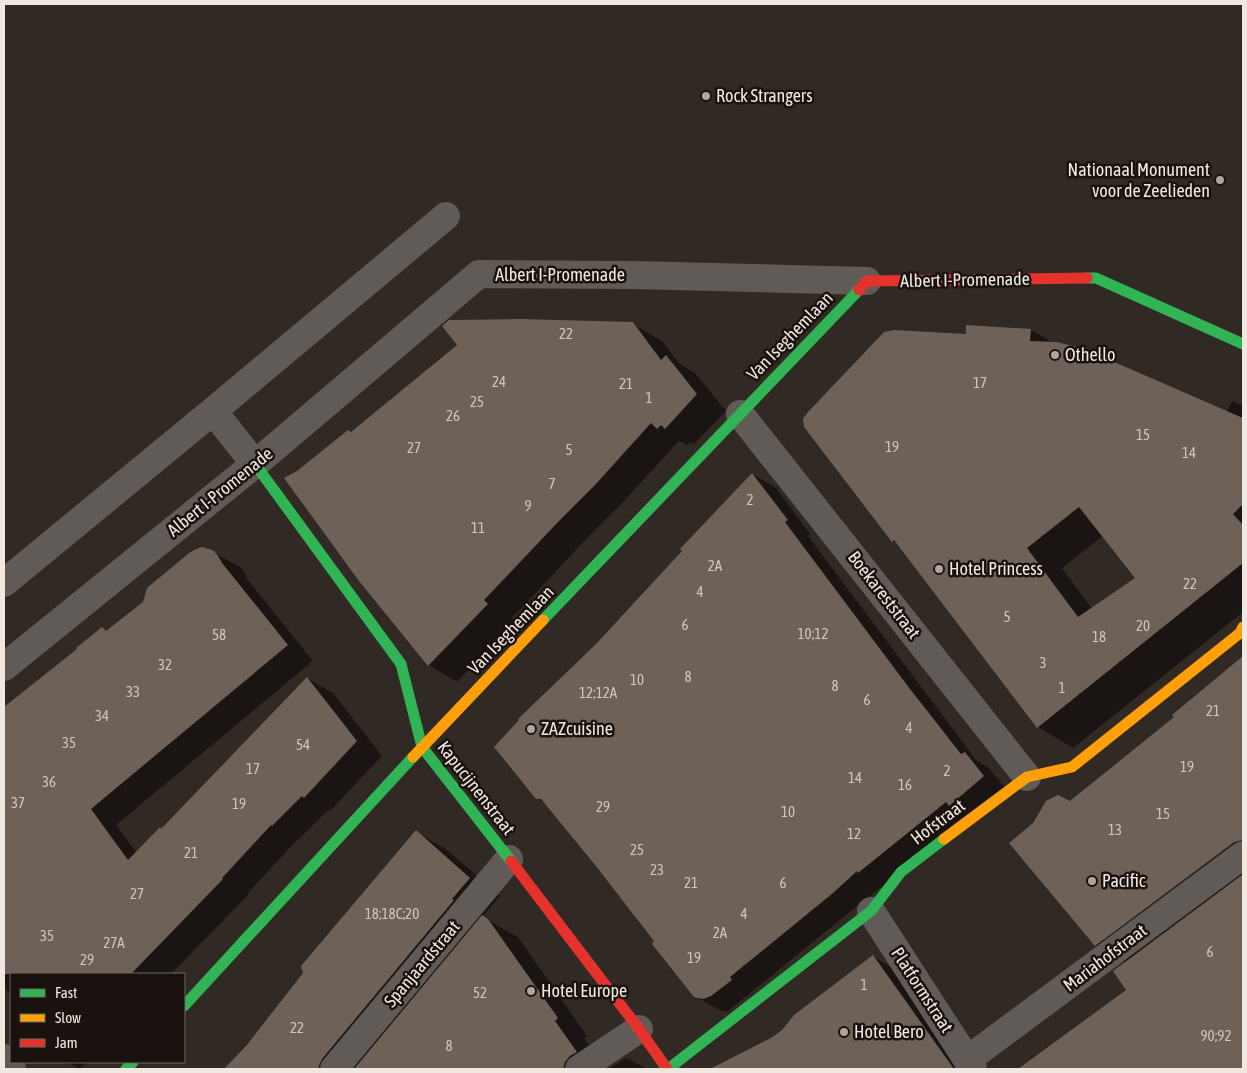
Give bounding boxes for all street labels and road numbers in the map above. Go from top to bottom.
street label: Albert I-Promenade [495,264,625,285]
street label: Albert I-Promenade [900,268,1030,291]
street label: Van Iseghemlaan [742,287,837,384]
street label: Albert I-Promenade [163,443,277,541]
street label: Boekareststraat [844,547,925,642]
street label: Van Iseghemlaan [463,581,558,678]
street label: Kapucijnenstraat [433,737,519,839]
street label: Hofstraat [906,794,969,849]
street label: Spanjaardstraat [379,916,464,1011]
street label: Mariahofstraat [1059,919,1150,996]
street label: Platformstraat [887,943,958,1036]

